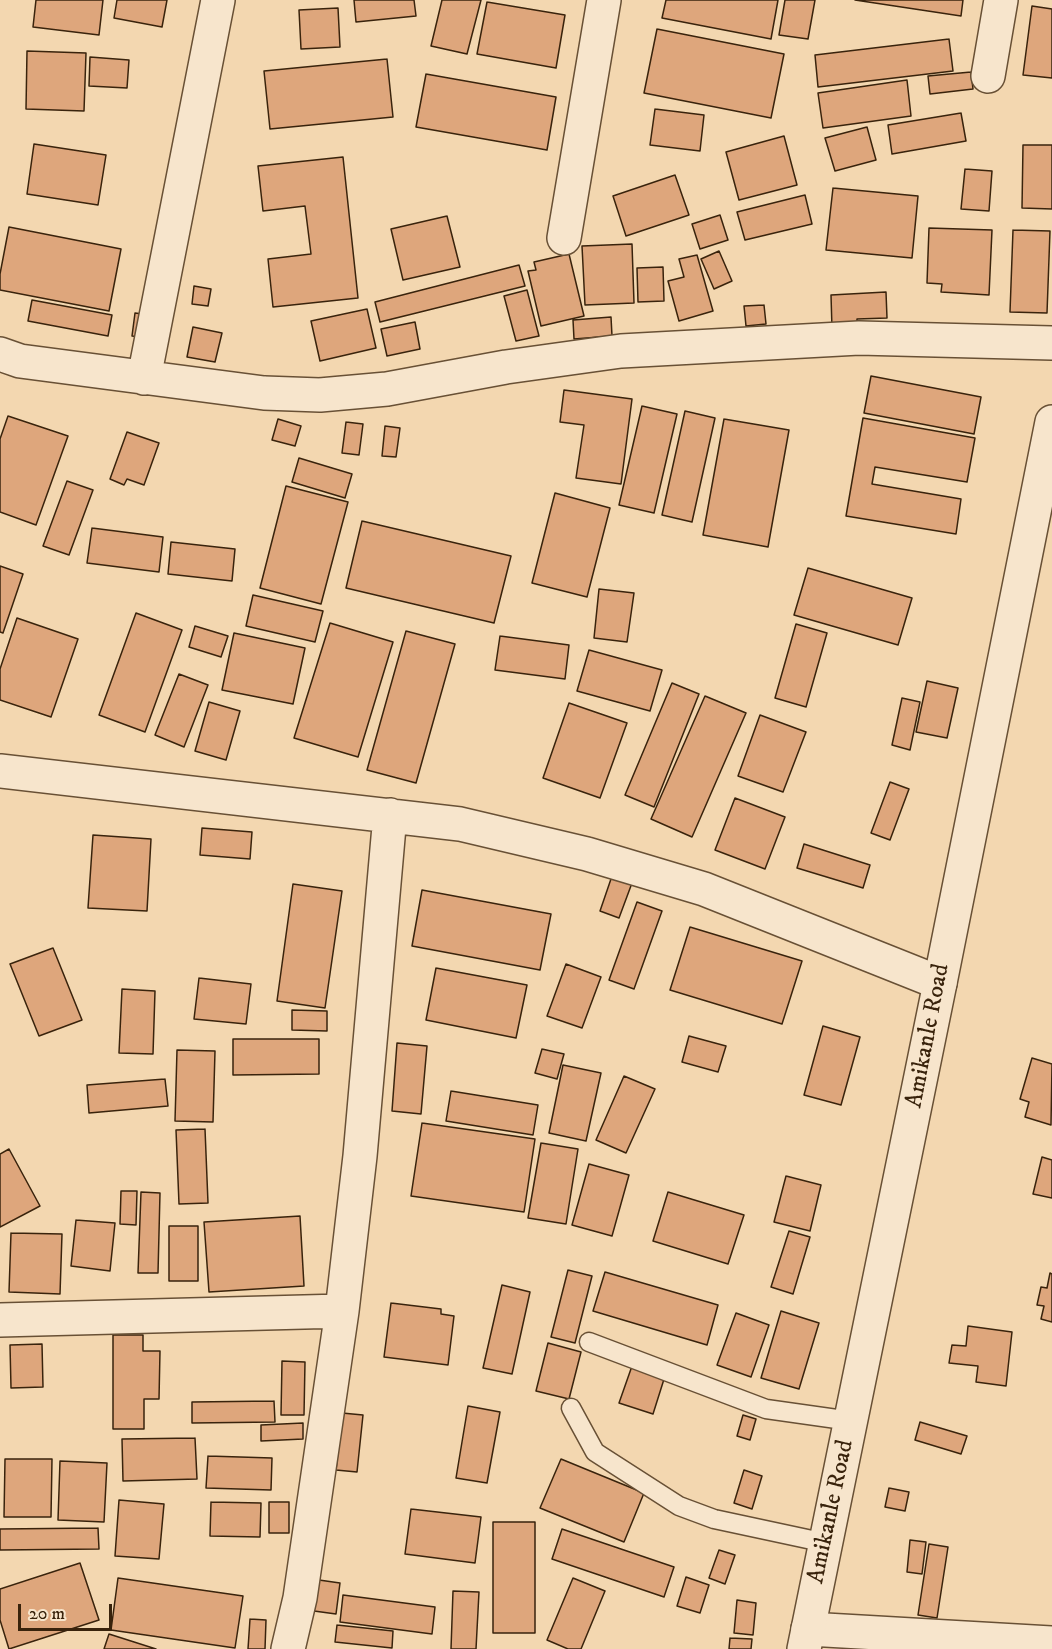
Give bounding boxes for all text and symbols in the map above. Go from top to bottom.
street label: Amikanle Road [901,962,957,1110]
street label: Amikanle Road [803,1438,861,1586]
scale bar [21,1592,116,1630]
text: 20 m [29,1603,65,1625]

